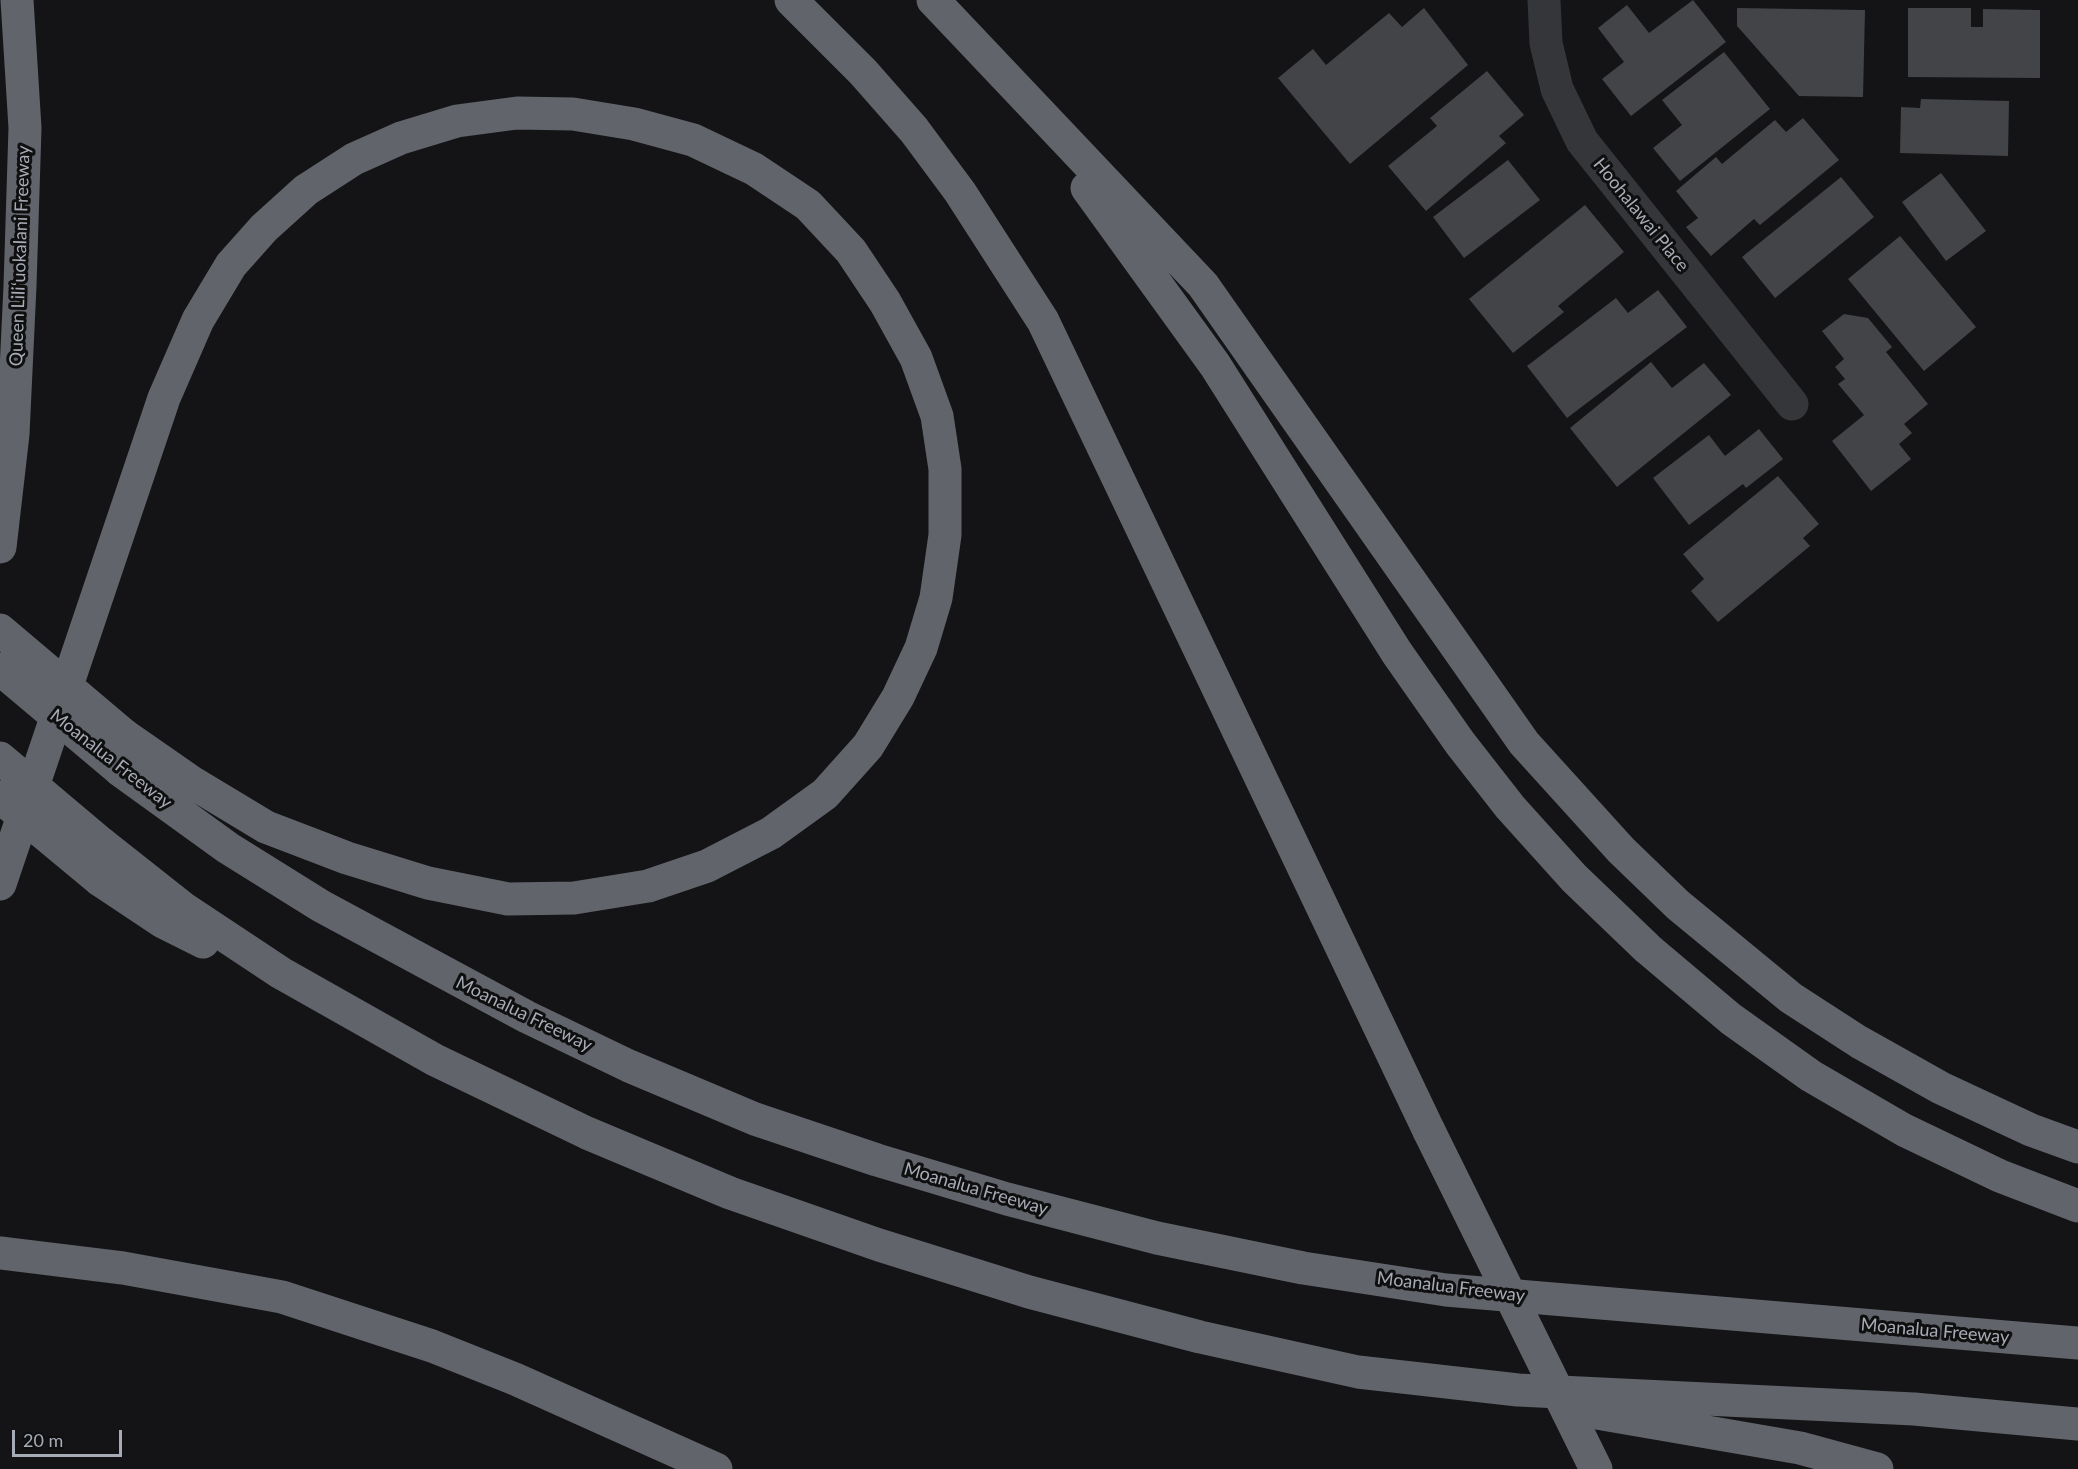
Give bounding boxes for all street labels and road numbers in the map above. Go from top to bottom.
street label: Queen Liliʻuokalani Freeway [5,145,35,367]
street label: Hoohalawai Place [1589,154,1693,276]
street label: Moanalua Freeway [46,705,176,813]
street label: Moanalua Freeway [452,972,596,1056]
street label: Moanalua Freeway [901,1158,1051,1220]
street label: Moanalua Freeway [1376,1267,1526,1307]
street label: Moanalua Freeway [1860,1314,2010,1348]

